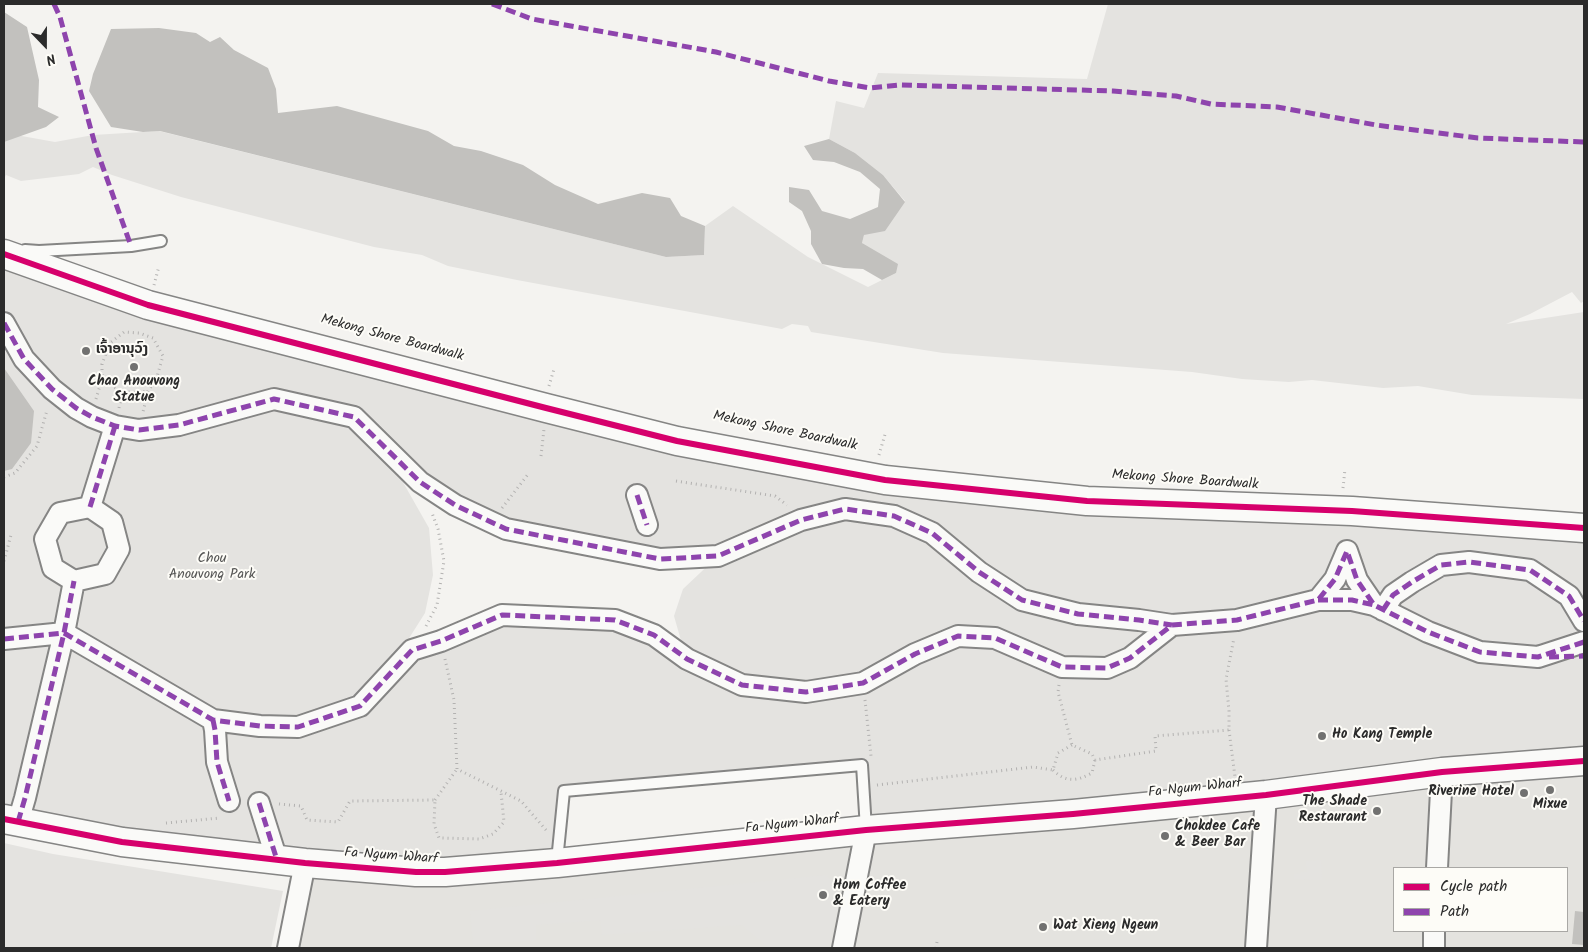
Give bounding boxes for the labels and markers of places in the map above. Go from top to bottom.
place label: ເຈົ້າອານຸວົງ [96,343,148,359]
marker: ເຈົ້າອານຸວົງ [80,345,92,357]
marker: Chao Anouvong Statue [128,361,140,373]
place label: Chao Anouvong Statue [88,375,180,408]
place label: Ho Kang Temple [1332,728,1432,744]
marker: Ho Kang Temple [1316,730,1328,742]
marker: Mixue [1544,784,1556,796]
place label: Riverine Hotel [1428,785,1514,801]
marker: Riverine Hotel [1518,787,1530,799]
place label: The Shade Restaurant [1299,795,1367,828]
place label: Mixue [1533,798,1567,814]
marker: The Shade Restaurant [1371,805,1383,817]
place label: Chokdee Cafe & Beer Bar [1175,820,1260,852]
marker: Chokdee Cafe & Beer Bar [1159,830,1171,842]
place label: Hom Coffee & Eatery [833,879,906,912]
marker: Hom Coffee & Eatery [817,889,829,901]
place label: Wat Xieng Ngeun [1053,919,1158,935]
marker: Wat Xieng Ngeun [1037,921,1049,933]

